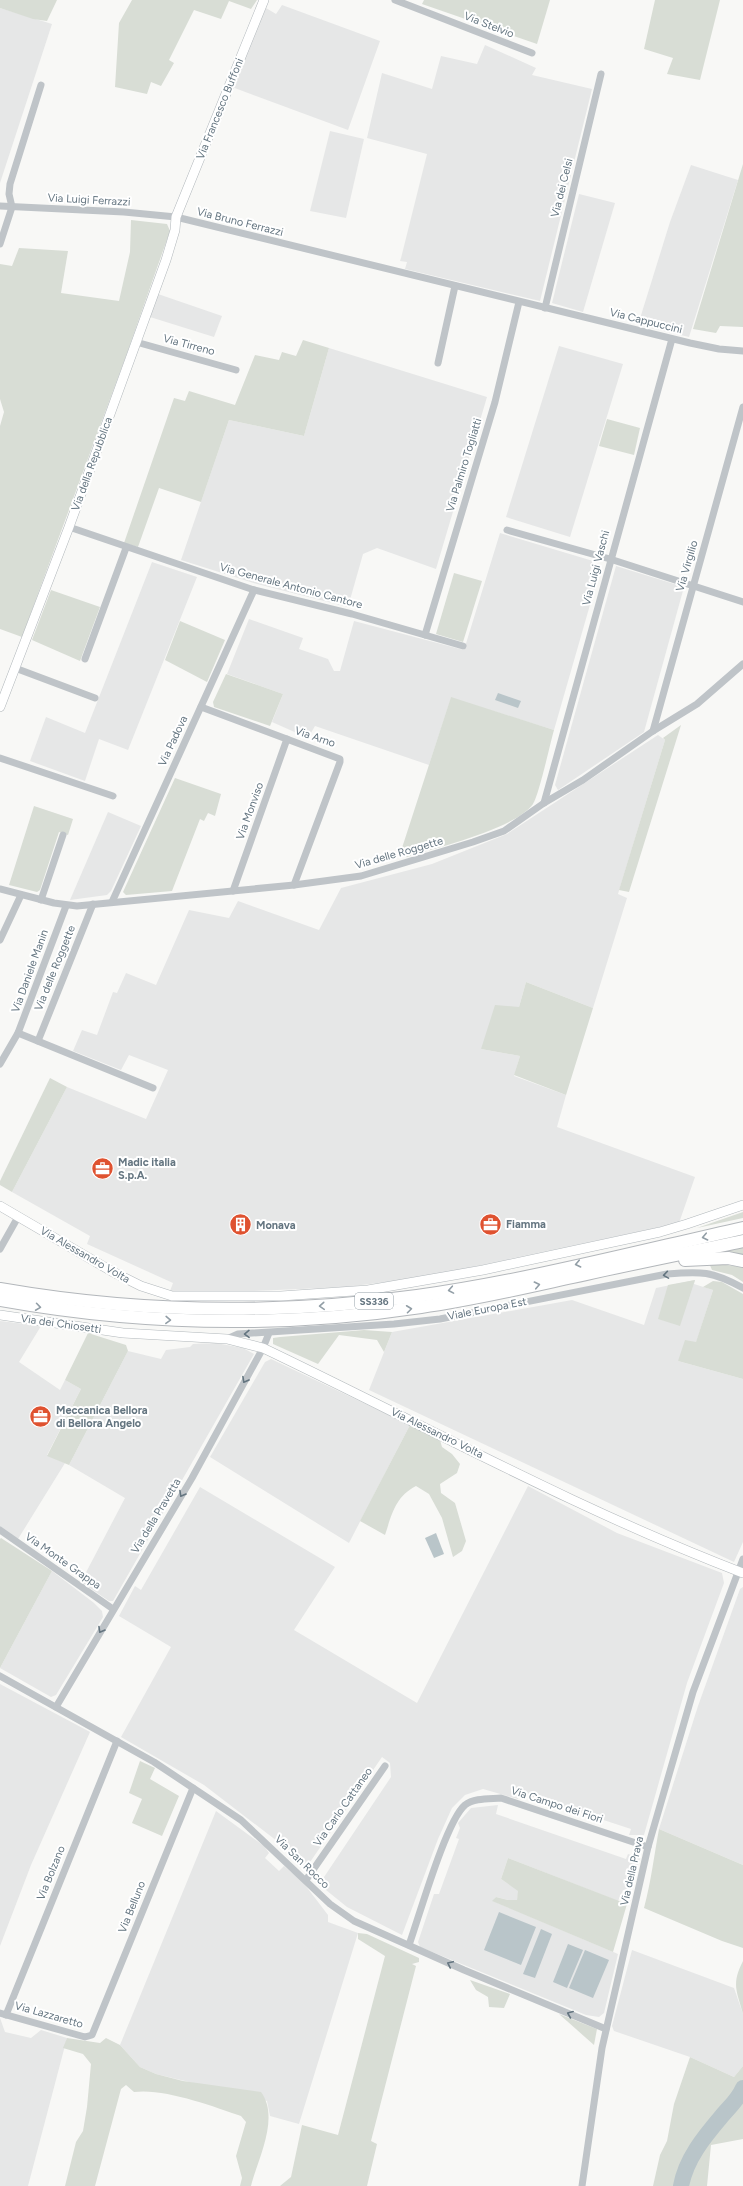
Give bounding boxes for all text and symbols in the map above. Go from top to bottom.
street label: Via Stelvio [462,10,516,40]
street label: Via Francesco Buffoni [194,57,246,161]
street label: Via dei Celsi [548,157,576,219]
street label: Via Luigi Ferrazzi [47,191,131,209]
street label: Via Bruno Ferrazzi [195,205,285,239]
street label: Via Cappuccini [608,306,684,336]
street label: Via Tirreno [162,332,216,358]
street label: Via della Repubblica [69,415,115,513]
street label: Via Palmiro Togliatti [444,417,484,513]
street label: Via Luigi Vaschi [580,529,612,607]
street label: Via Virgilio [673,539,701,593]
street label: Via Generale Antonio Cantore [218,561,364,611]
street label: Via Padova [156,714,190,768]
street label: Via Arno [293,724,337,750]
street label: Via Monviso [234,781,266,841]
street label: Via delle Roggette [353,834,445,872]
street label: Via delle Roggette [32,923,78,1013]
street label: Via Daniele Manin [9,928,51,1014]
office icon: Madic italia S.p.A. [89,1155,115,1181]
place label: Madic italia S.p.A. [118,1156,176,1182]
office icon: Fiamma [477,1211,503,1237]
building icon: Monava [227,1212,253,1238]
place label: Fiamma [506,1218,546,1231]
place label: Monava [256,1219,296,1232]
street label: Via Alessandro Volta [38,1224,132,1286]
one-way arrow [702,1232,708,1240]
one-way arrow [575,1260,581,1268]
one-way arrow [663,1270,669,1278]
one-way arrow [534,1281,540,1289]
one-way arrow [447,1286,454,1294]
road number: SS336 [355,1293,393,1309]
street label: Viale Europa Est [446,1295,528,1323]
one-way arrow [35,1302,42,1311]
one-way arrow [319,1302,325,1311]
one-way arrow [406,1305,412,1314]
street label: Via dei Chiosetti [20,1312,102,1336]
one-way arrow [165,1315,171,1324]
one-way arrow [244,1329,250,1338]
one-way arrow [243,1376,250,1384]
office icon: Meccanica Bellora di Bellora Angelo [28,1403,54,1429]
place label: Meccanica Bellora di Bellora Angelo [56,1404,148,1430]
street label: Via Alessandro Volta [389,1405,485,1461]
street label: Via della Pravetta [128,1476,184,1556]
one-way arrow [179,1490,187,1497]
street label: Via Monte Grappa [23,1530,103,1592]
one-way arrow [99,1626,106,1633]
street label: Via Carlo Cattaneo [311,1765,375,1849]
street label: Via Campo dei Fiori [509,1784,605,1826]
street label: Via San Rocco [272,1833,332,1891]
street label: Via della Prava [618,1835,646,1907]
street label: Via Bolzano [34,1844,68,1902]
street label: Via Belluno [116,1879,148,1935]
one-way arrow [447,1961,455,1969]
street label: Via Lazzaretto [13,1999,85,2031]
one-way arrow [567,2011,574,2019]

